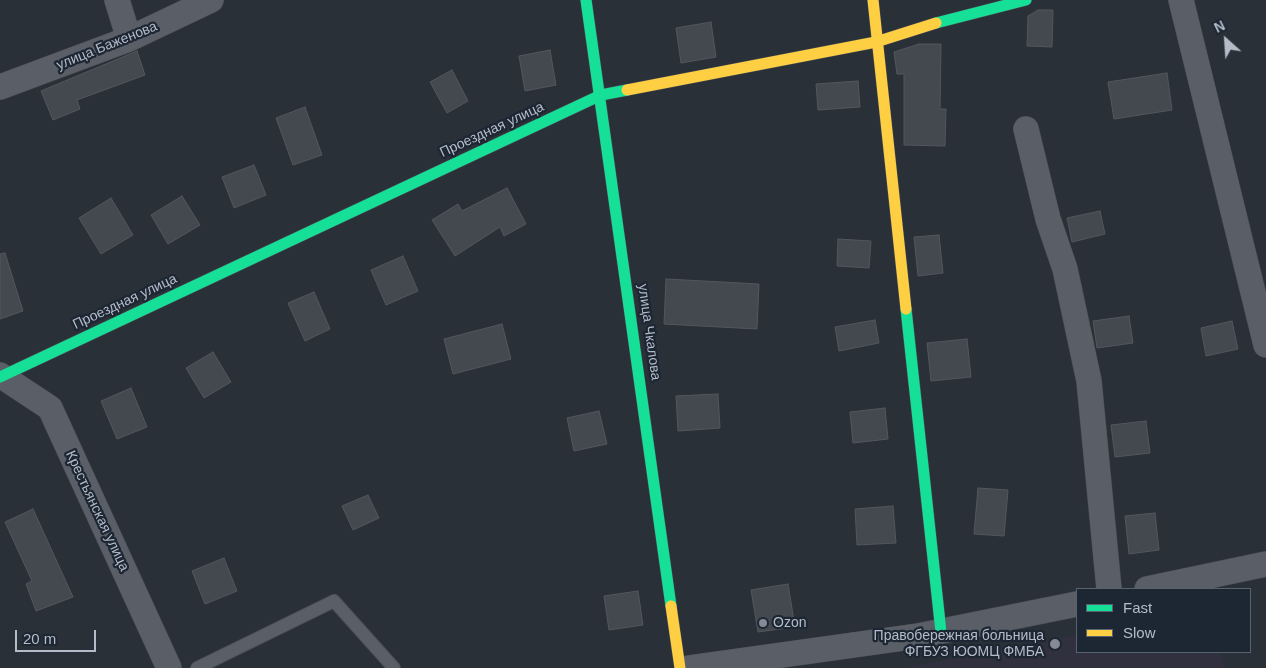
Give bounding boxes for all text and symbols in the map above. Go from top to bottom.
north arrow [1201,15,1251,65]
text: N [1211,17,1227,36]
street label: улица Баженова [54,18,160,74]
street label: Проездная улица [437,99,547,161]
street label: Проездная улица [70,271,180,333]
street label: улица Чкалова [634,283,664,381]
street label: Крестьянская улица [62,448,132,574]
legend [1076,588,1251,653]
text: Fast [1123,599,1152,616]
place label: Ozon [773,615,806,631]
marker: Ozon [757,617,769,629]
scale bar [18,620,99,652]
text: Slow [1123,624,1156,641]
place label: Правобережная больница ФГБУЗ ЮОМЦ ФМБА [874,628,1044,660]
text: 20 m [23,630,56,647]
marker: Правобережная больница ФГБУЗ ЮОМЦ ФМБА [1048,637,1062,651]

